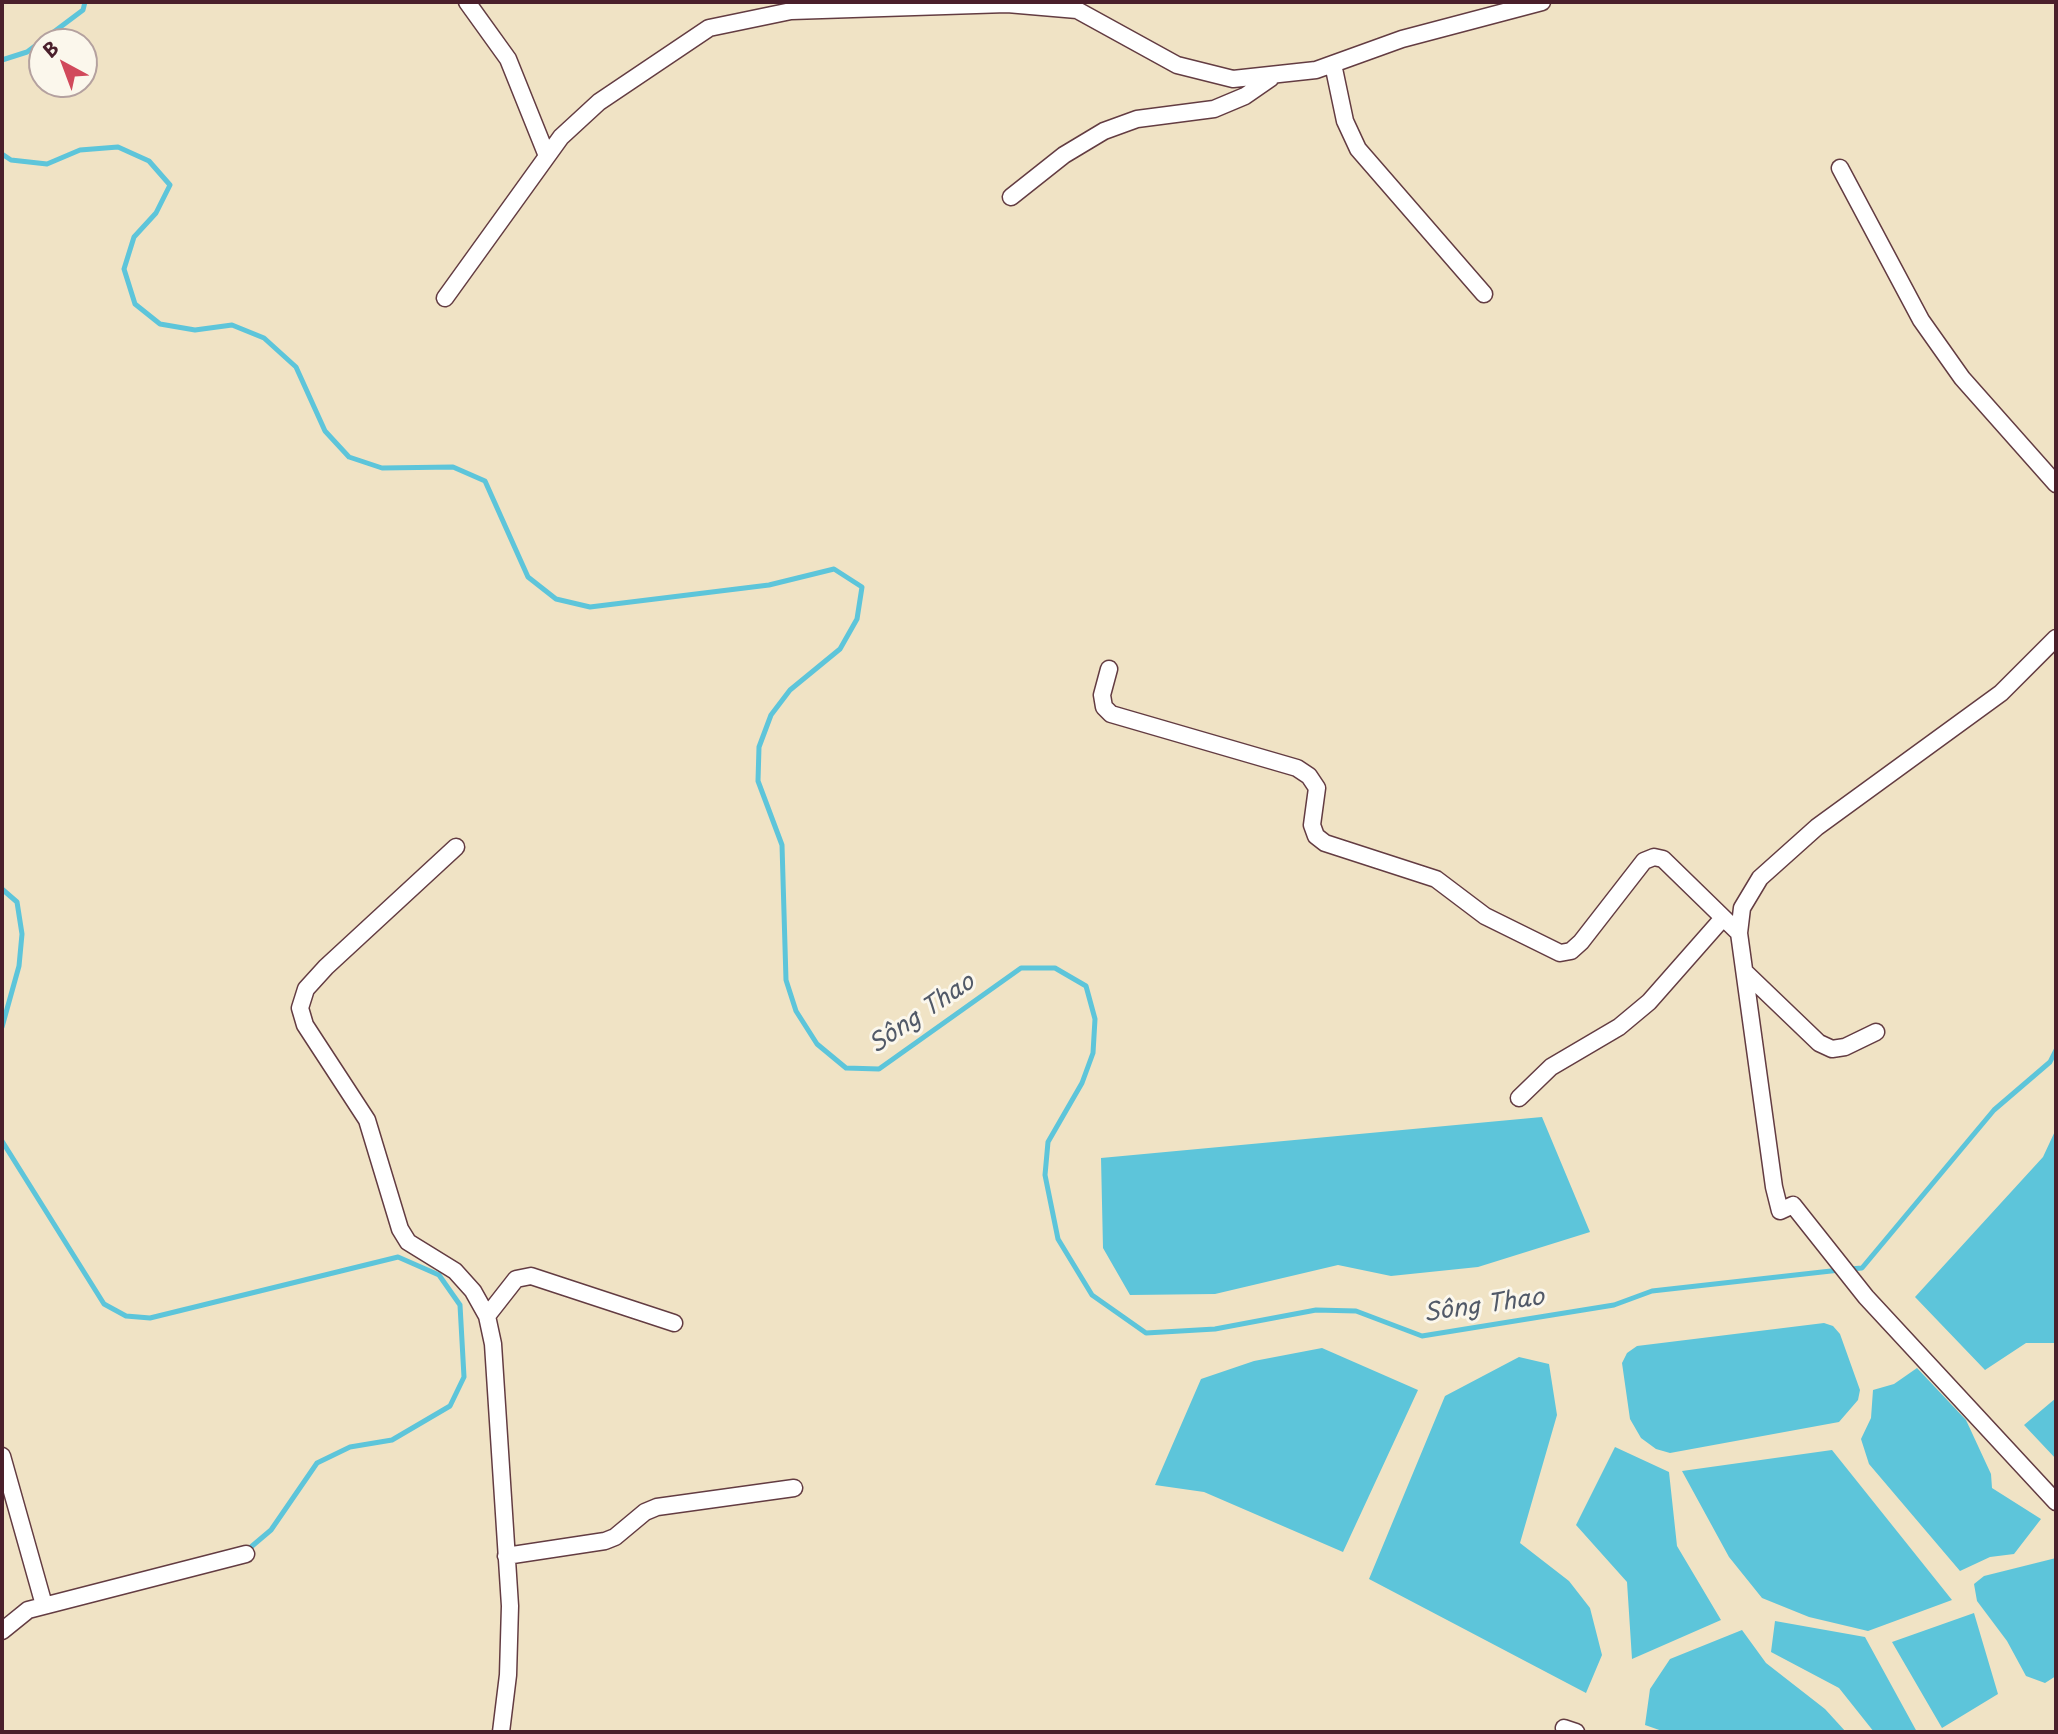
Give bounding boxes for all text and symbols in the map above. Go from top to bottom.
north arrow [28,28,98,98]
text: B [36,34,65,64]
water label: Sông Thao [864,968,980,1060]
water label: Sông Thao [1422,1283,1546,1329]

